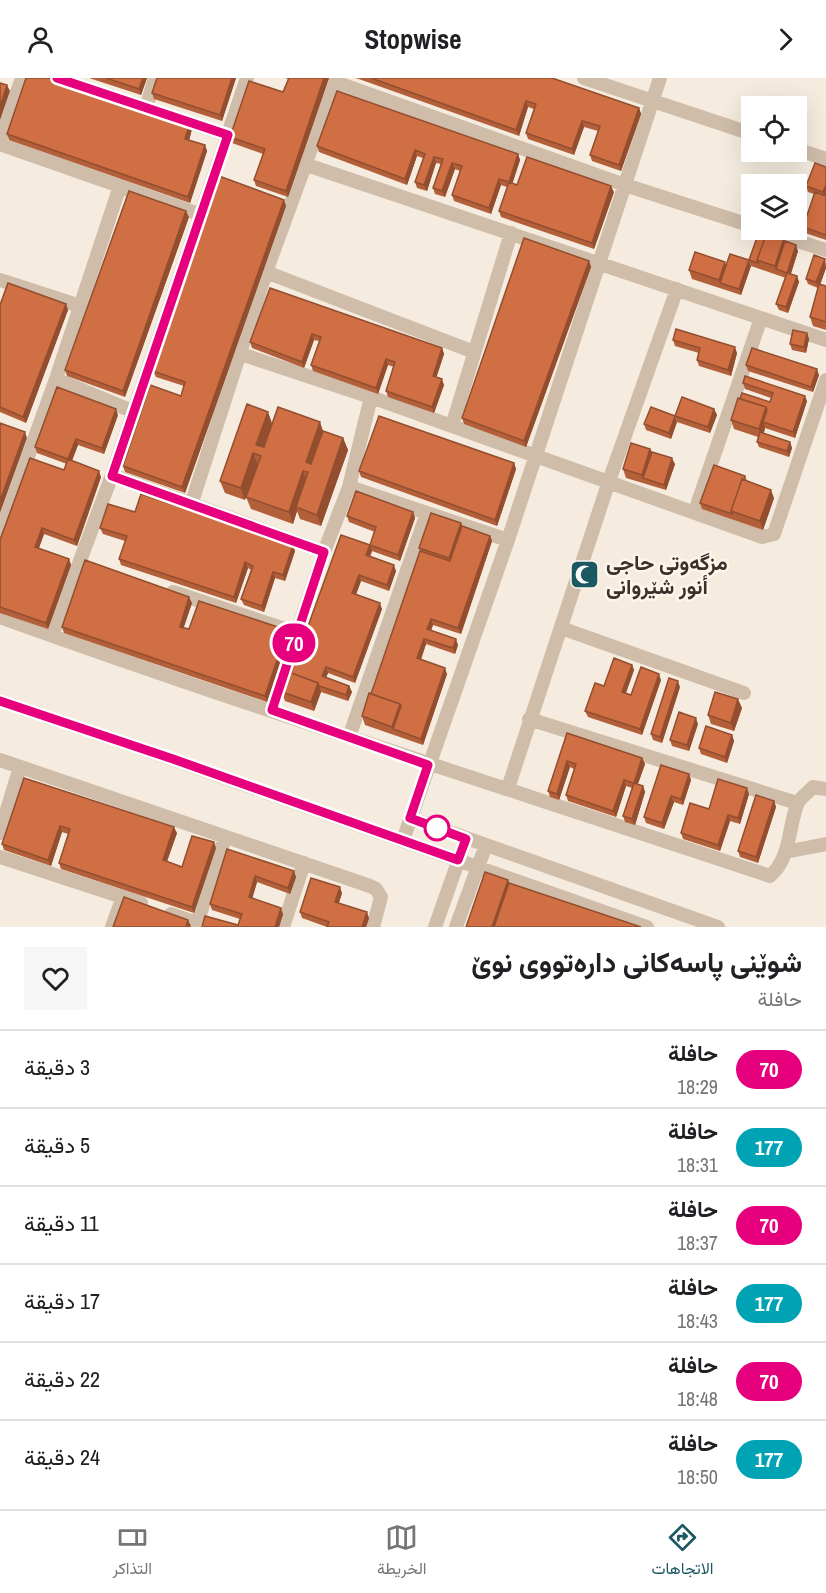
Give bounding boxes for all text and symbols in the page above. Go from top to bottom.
text: Stopwise [364,21,462,57]
icon: person [24,23,57,56]
icon: forward [769,23,802,56]
map controls [741,96,807,240]
button: locate [741,96,807,162]
button: layers [741,174,807,240]
place label: مزگەوتی حاجی أنور شێروانی [606,548,728,601]
mosque icon: مزگەوتی حاجی أنور شێروانی [569,559,601,591]
line badge: 70 [267,624,321,662]
text: 70 [284,629,304,658]
unlabelled marker [424,815,450,841]
text: شوێنی پاسەکانی دارەتووی نوێ [471,943,802,981]
button: heart [24,947,87,1010]
text: حافلة [757,985,802,1012]
text: حافلة [668,1038,718,1068]
text: 3 دقيقة [24,1052,90,1082]
text: 70 [759,1055,779,1084]
text: 18:29 [677,1073,718,1100]
text: حافلة [668,1116,718,1146]
text: 5 دقيقة [24,1130,90,1160]
text: 177 [755,1133,783,1162]
text: 18:31 [677,1151,718,1178]
text: حافلة [668,1194,718,1224]
text: 11 دقيقة [24,1208,99,1238]
text: 70 [759,1211,779,1240]
text: 18:37 [677,1229,718,1256]
text: حافلة [668,1272,718,1302]
text: 17 دقيقة [24,1286,100,1316]
text: 177 [755,1289,783,1318]
text: 18:43 [677,1307,718,1334]
text: حافلة [668,1350,718,1380]
text: 22 دقيقة [24,1364,100,1394]
text: 70 [759,1367,779,1396]
text: 18:48 [677,1385,718,1412]
text: حافلة [668,1428,718,1458]
text: 24 دقيقة [24,1442,100,1472]
text: 177 [755,1445,783,1474]
text: 18:50 [677,1463,718,1490]
tab: التذاكر [113,1521,152,1583]
tab: الخريطة [377,1521,426,1583]
tab: الاتجاهات [651,1521,714,1583]

